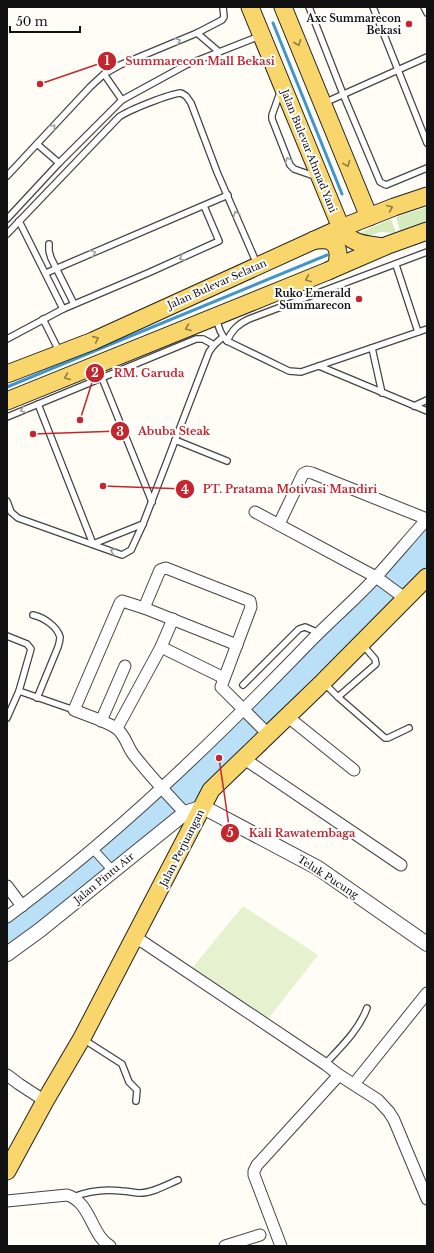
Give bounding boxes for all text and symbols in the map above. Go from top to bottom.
scale bar [10,8,80,34]
place label: Axc Summarecon Bekasi [306,12,402,37]
text: 50 m [16,14,48,29]
marker: Axc Summarecon Bekasi [404,19,414,29]
one-way arrow [174,38,182,46]
one-way arrow [293,39,301,47]
callout: Summarecon Mall Bekasi [97,49,283,72]
text: 1 [104,53,110,68]
text: Summarecon Mall Bekasi [125,54,275,68]
street label: Jalan Bulevar Ahmad Yani [278,86,340,215]
one-way arrow [48,124,56,132]
one-way arrow [285,156,293,164]
one-way arrow [342,159,350,167]
one-way arrow [387,205,394,213]
one-way arrow [233,211,241,218]
one-way arrow [89,250,96,258]
one-way arrow [179,253,186,261]
street label: Jalan Bulevar Selatan [164,256,269,313]
one-way arrow [305,274,313,282]
place label: Ruko Emerald Summarecon [274,287,352,312]
marker: Ruko Emerald Summarecon [354,294,364,304]
one-way arrow [184,323,192,331]
one-way arrow [91,336,99,344]
callout: RM. Garuda [85,362,192,385]
text: 2 [91,365,99,380]
text: RM. Garuda [114,366,185,380]
one-way arrow [64,372,71,380]
one-way arrow [20,406,27,414]
callout: Abuba Steak [110,420,218,443]
text: 3 [116,424,124,439]
text: Abuba Steak [137,424,211,438]
callout: PT. Pratama Motivasi Mandiri [175,478,385,501]
text: 4 [181,482,189,497]
text: PT. Pratama Motivasi Mandiri [203,482,377,496]
one-way arrow [109,548,116,556]
street label: Jalan Perjuangan [156,807,207,891]
callout: Kali Rawatembaga [220,822,363,845]
text: 5 [226,825,234,840]
text: Kali Rawatembaga [249,826,356,840]
street label: Jalan Pintu Air [70,850,137,908]
street label: Teluk Pucung [295,852,362,902]

